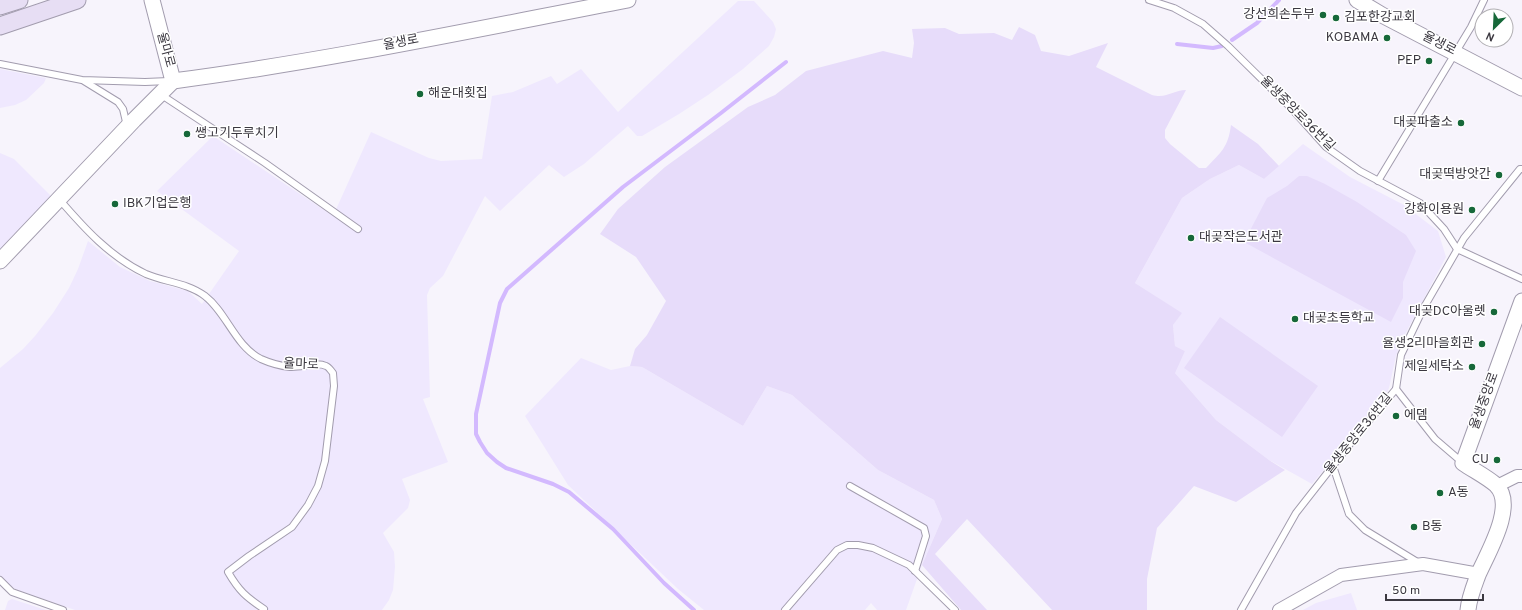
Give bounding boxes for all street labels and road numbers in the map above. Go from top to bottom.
street label: 율생로 [1419,29,1459,59]
street label: 율마로 [153,31,177,69]
street label: 율생로 [382,32,420,54]
street label: 율생중앙로36번길 [1256,73,1338,155]
street label: 율마로 [283,356,319,374]
street label: 율생중앙로 [1467,370,1503,432]
street label: 율생중앙로36번길 [1322,390,1396,478]

